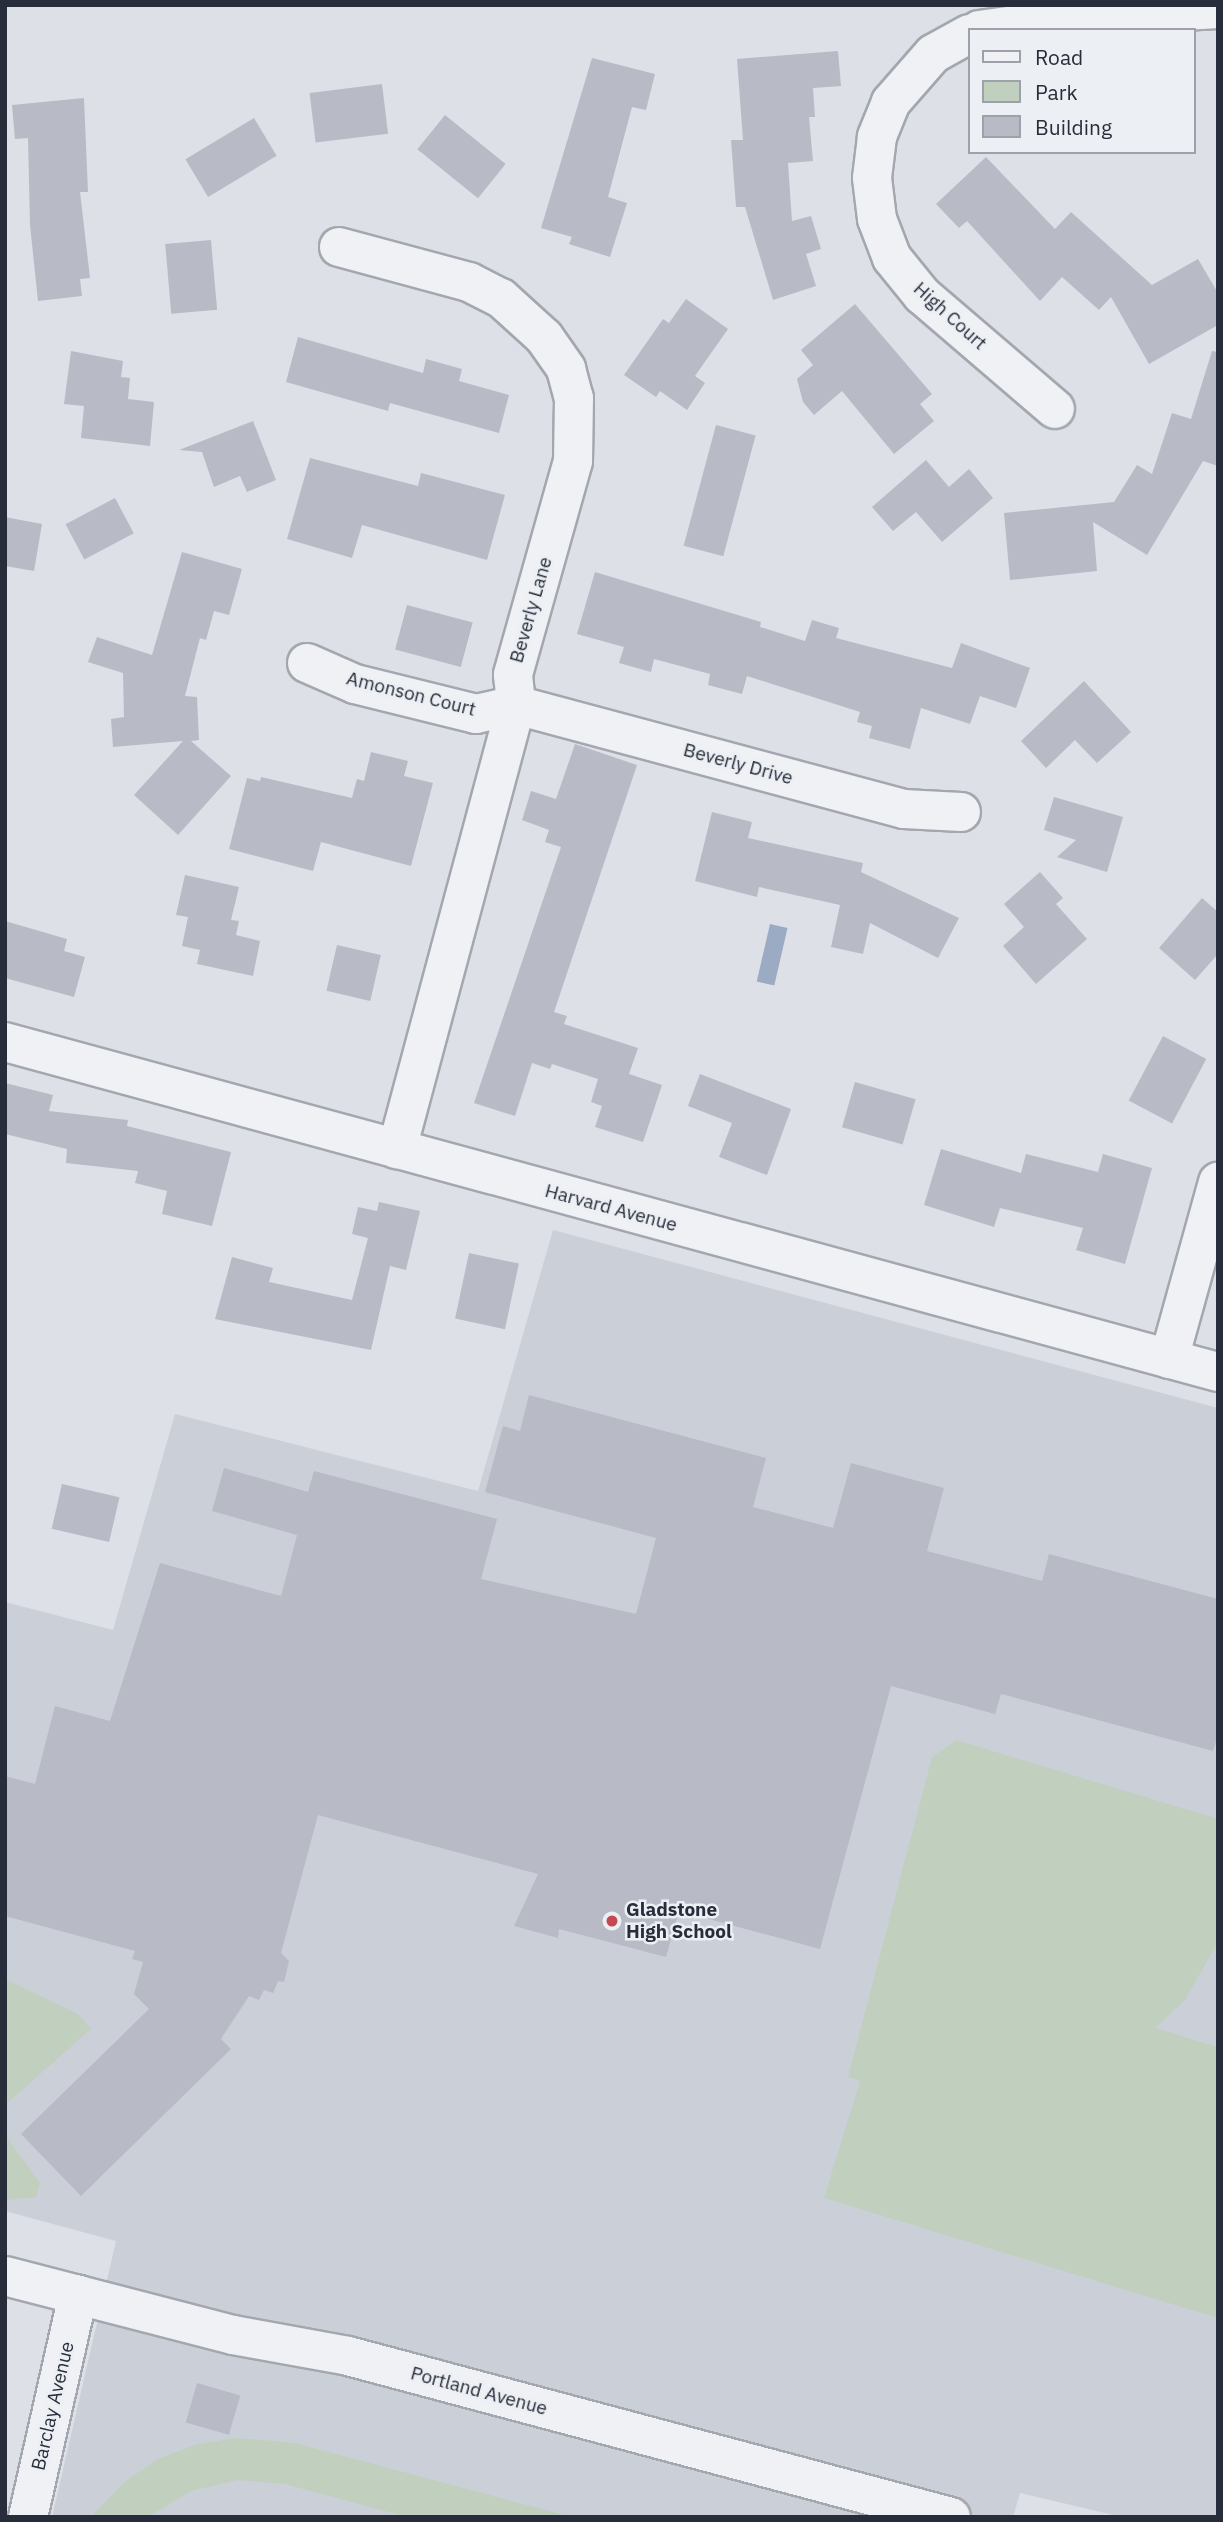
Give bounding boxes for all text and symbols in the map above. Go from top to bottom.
legend [968,28,1195,154]
text: Road [1035,43,1083,71]
text: Park [1035,78,1078,106]
text: Building [1035,113,1112,141]
street label: High Court [909,277,991,355]
street label: Beverly Lane [505,554,557,666]
street label: Amonson Court [344,667,478,721]
street label: Beverly Drive [681,738,795,790]
street label: Harvard Avenue [542,1179,680,1237]
place label: Gladstone High School [626,1899,732,1943]
marker: Gladstone High School [604,1913,620,1929]
street label: Barclay Avenue [27,2339,79,2473]
street label: Portland Avenue [408,2362,550,2420]

